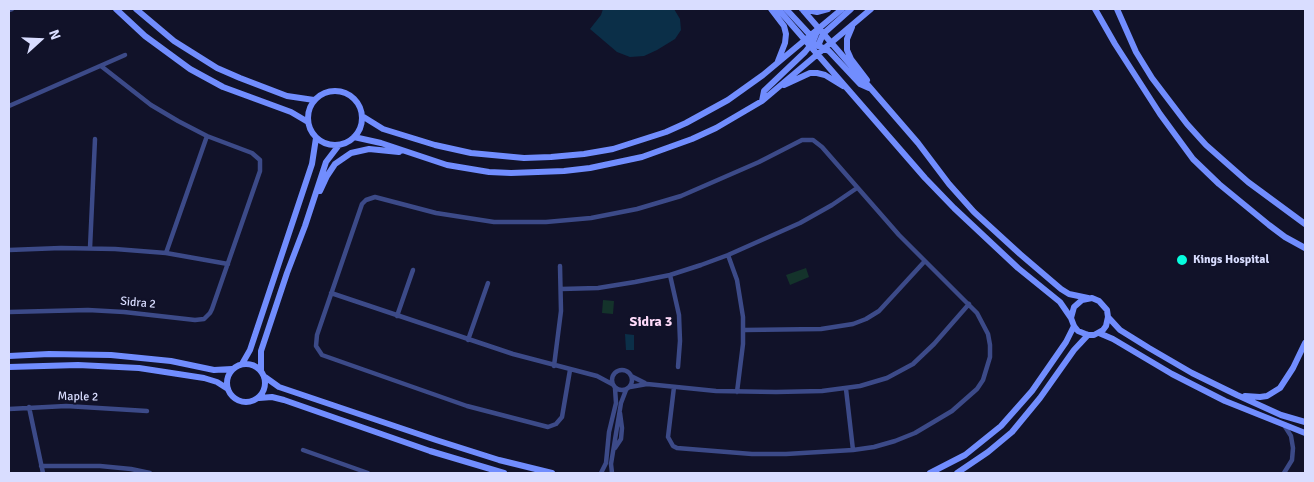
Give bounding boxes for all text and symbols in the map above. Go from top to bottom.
north arrow [15,15,65,65]
text: N [45,27,64,42]
marker: Kings Hospital [1175,253,1189,267]
place label: Kings Hospital [1193,253,1269,267]
street label: Sidra 2 [120,294,156,312]
district label: Sidra 3 [630,314,672,330]
street label: Maple 2 [58,389,98,405]

